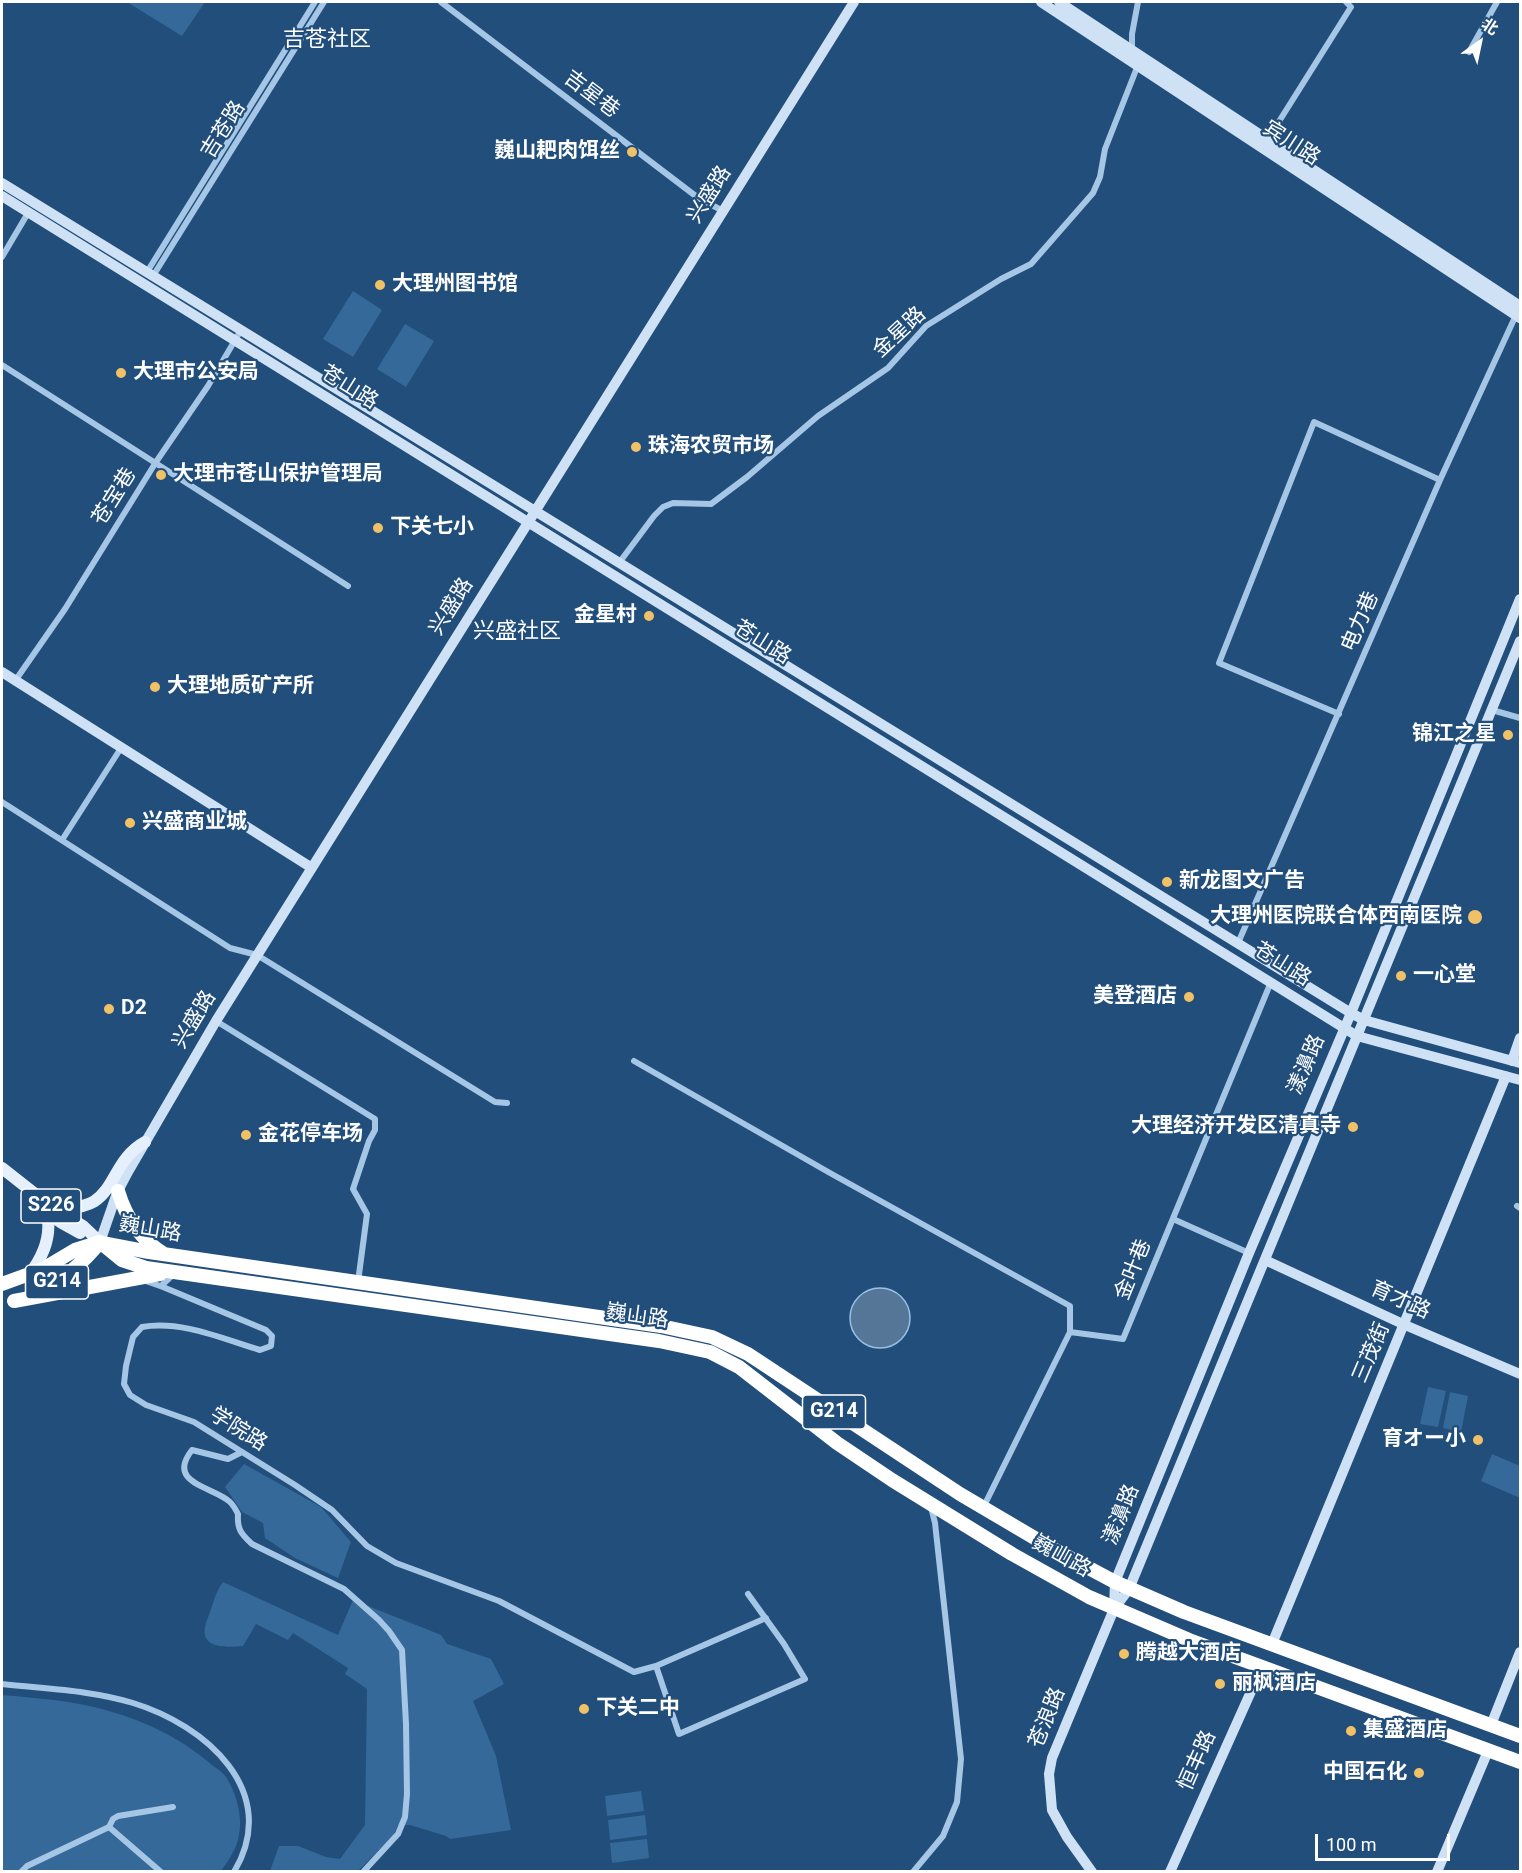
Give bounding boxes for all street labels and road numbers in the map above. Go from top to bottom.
street label: 吉星巷 [558,66,624,124]
street label: 吉苍路 [197,97,251,163]
street label: 宾川路 [1258,116,1324,172]
street label: 兴盛路 [683,162,737,228]
street label: 金星路 [868,302,932,364]
street label: 苍山路 [316,361,382,415]
street label: 苍宝巷 [88,464,142,530]
street label: 兴盛路 [425,574,479,640]
street label: 电力巷 [1337,588,1385,656]
street label: 苍山路 [729,616,795,670]
street label: 苍山路 [1249,938,1315,992]
street label: 兴盛路 [168,987,222,1053]
street label: 漾濞路 [1283,1031,1331,1099]
road number: S226 [21,1189,81,1223]
street label: 巍山路 [117,1212,183,1248]
street label: 金叶巷 [1111,1236,1157,1304]
road number: G214 [26,1265,88,1299]
street label: 育才路 [1366,1277,1434,1325]
street label: 巍山路 [604,1300,670,1334]
street label: 三茂街 [1348,1319,1396,1387]
road number: G214 [802,1395,866,1429]
street label: 学院路 [205,1403,271,1457]
street label: 漾濞路 [1099,1481,1145,1549]
street label: 巍山路 [1027,1531,1095,1583]
street label: 苍浪路 [1025,1684,1071,1752]
street label: 恒丰路 [1174,1727,1222,1795]

